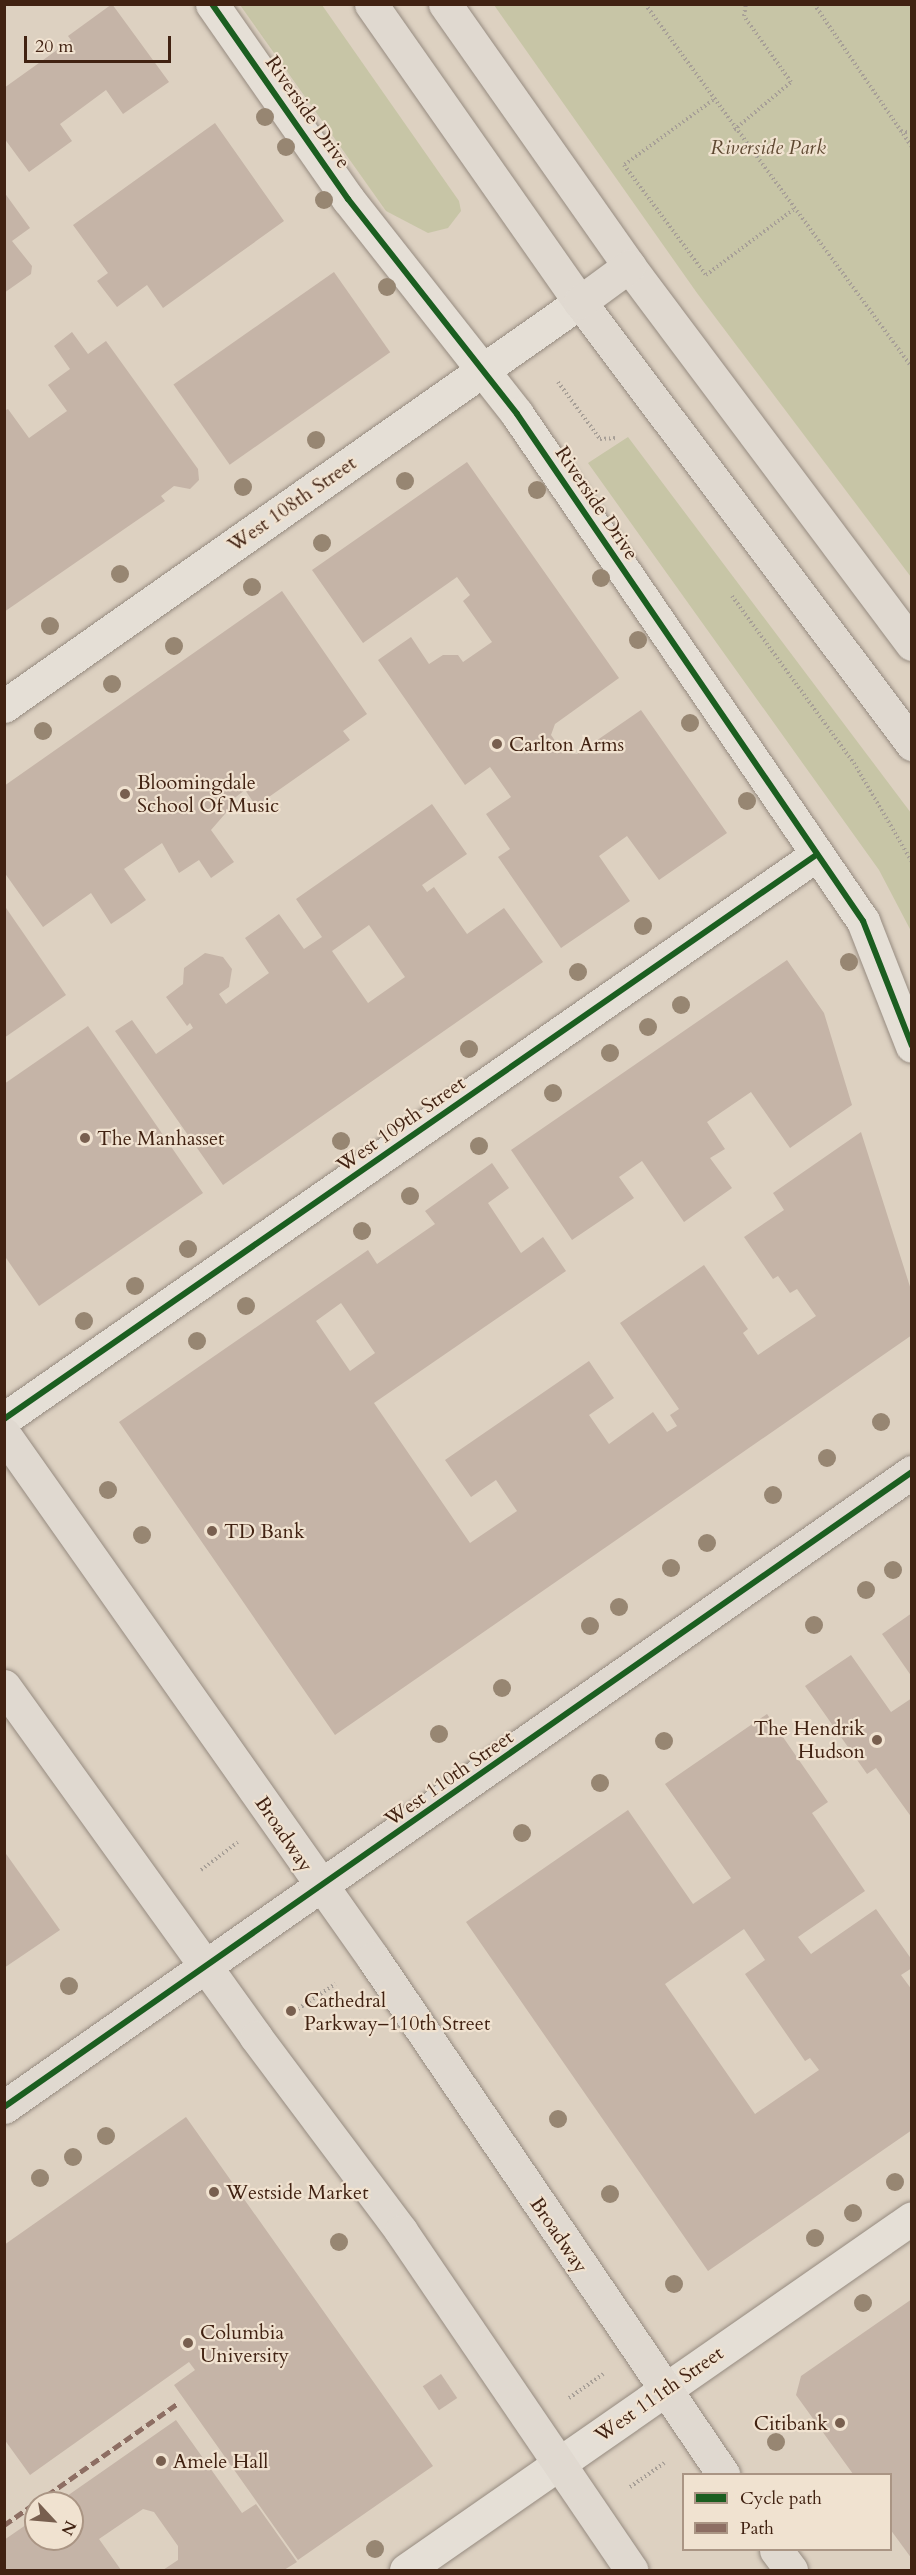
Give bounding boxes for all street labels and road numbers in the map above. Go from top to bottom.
street label: Riverside Drive [260,51,356,173]
street label: Riverside Drive [550,442,644,564]
street label: West 108th Street [223,451,361,557]
street label: West 109th Street [332,1071,470,1177]
street label: West 110th Street [380,1725,518,1831]
street label: Broadway [250,1792,318,1876]
street label: Broadway [525,2193,593,2277]
street label: West 111th Street [590,2341,728,2447]

